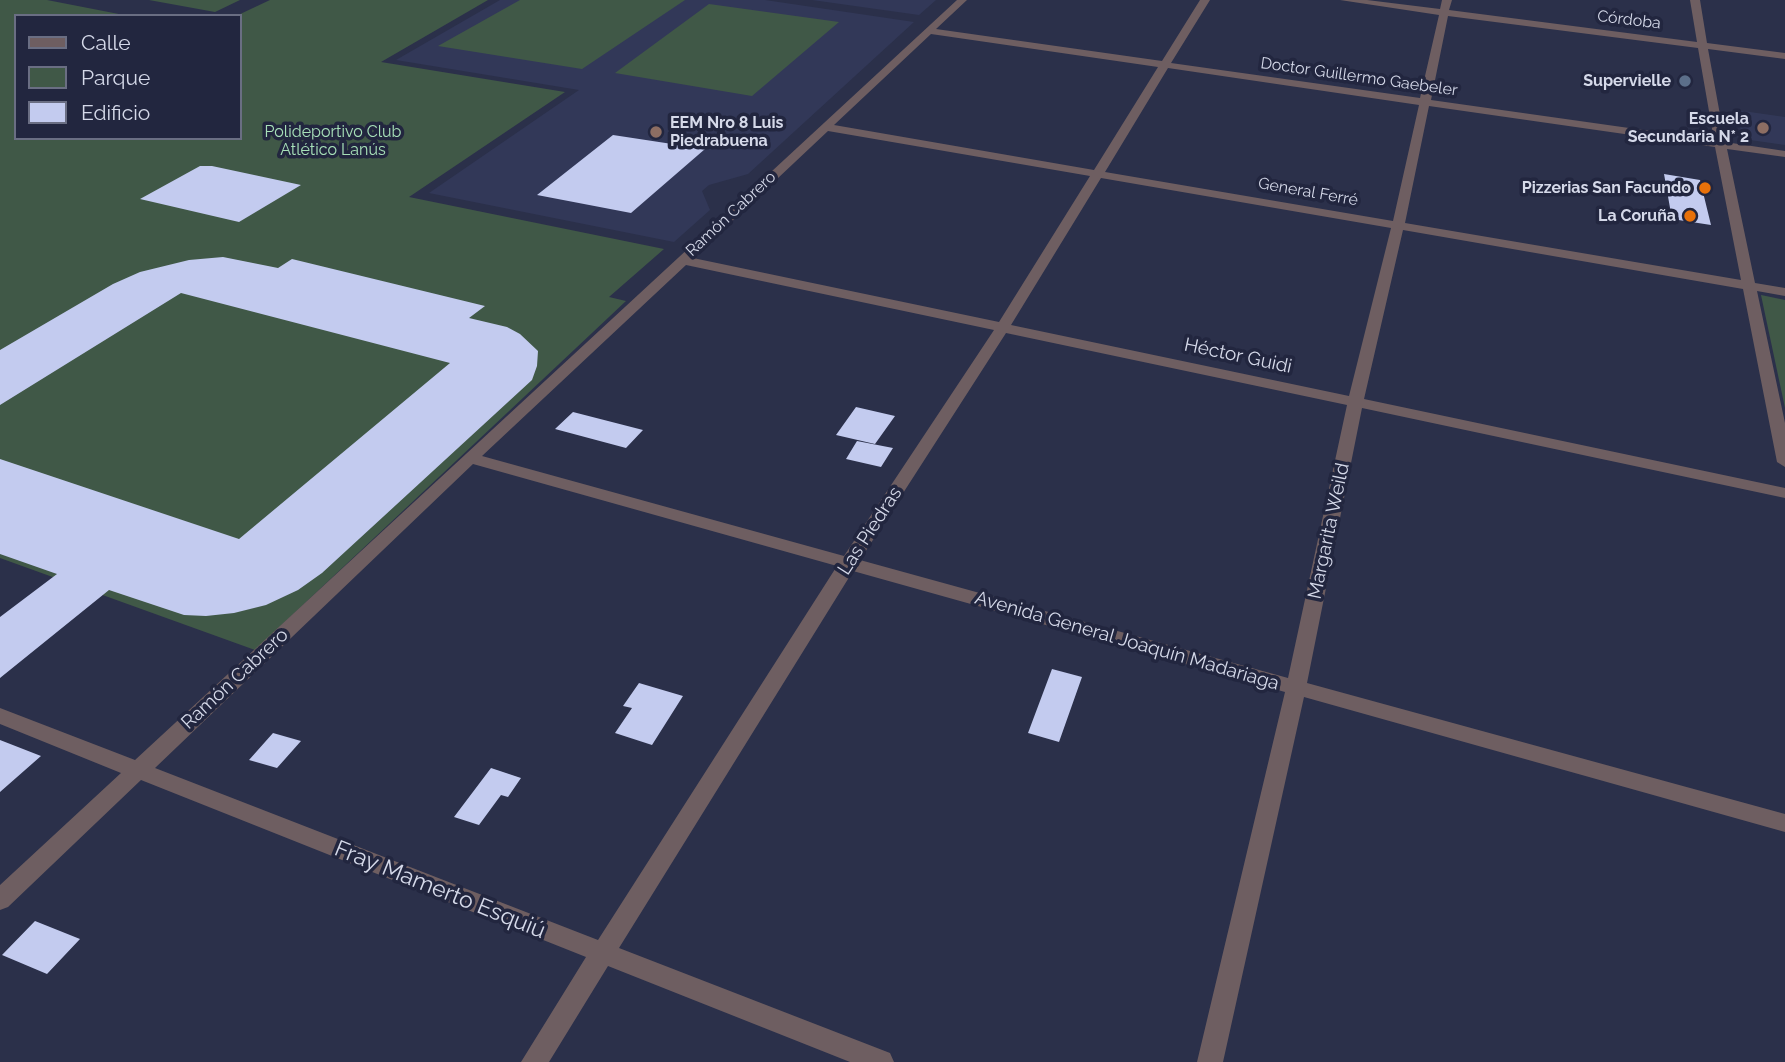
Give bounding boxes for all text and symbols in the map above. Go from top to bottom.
street label: Córdoba [1596,7,1662,33]
legend [14,14,242,140]
text: Calle [81,30,131,55]
street label: Doctor Guillermo Gaebeler [1259,54,1459,100]
text: Parque [81,65,150,90]
place label: Supervielle [1583,71,1671,91]
marker: Supervielle [1677,73,1693,89]
text: Edificio [81,100,150,125]
place label: Escuela Secundaria N* 2 [1628,109,1749,147]
place label: EEM Nro 8 Luis Piedrabuena [670,113,783,151]
marker: Escuela Secundaria N* 2 [1755,120,1771,136]
park label: Polideportivo Club Atlético Lanús [265,122,401,160]
marker: EEM Nro 8 Luis Piedrabuena [648,124,664,140]
street label: Ramón Cabrero [682,167,780,261]
street label: General Ferré [1257,174,1359,210]
place label: Pizzerias San Facundo [1522,178,1691,198]
marker: Pizzerias San Facundo [1697,180,1713,196]
place label: La Coruña [1598,206,1676,226]
marker: La Coruña [1682,208,1698,224]
street label: Héctor Guidi [1182,333,1294,379]
street label: Margarita Weild [1303,461,1355,601]
street label: Las Piedras [833,483,907,579]
street label: Avenida General Joaquín Madariaga [972,587,1282,695]
street label: Ramón Cabrero [177,624,293,734]
street label: Fray Mamerto Esquiú [330,835,550,945]

